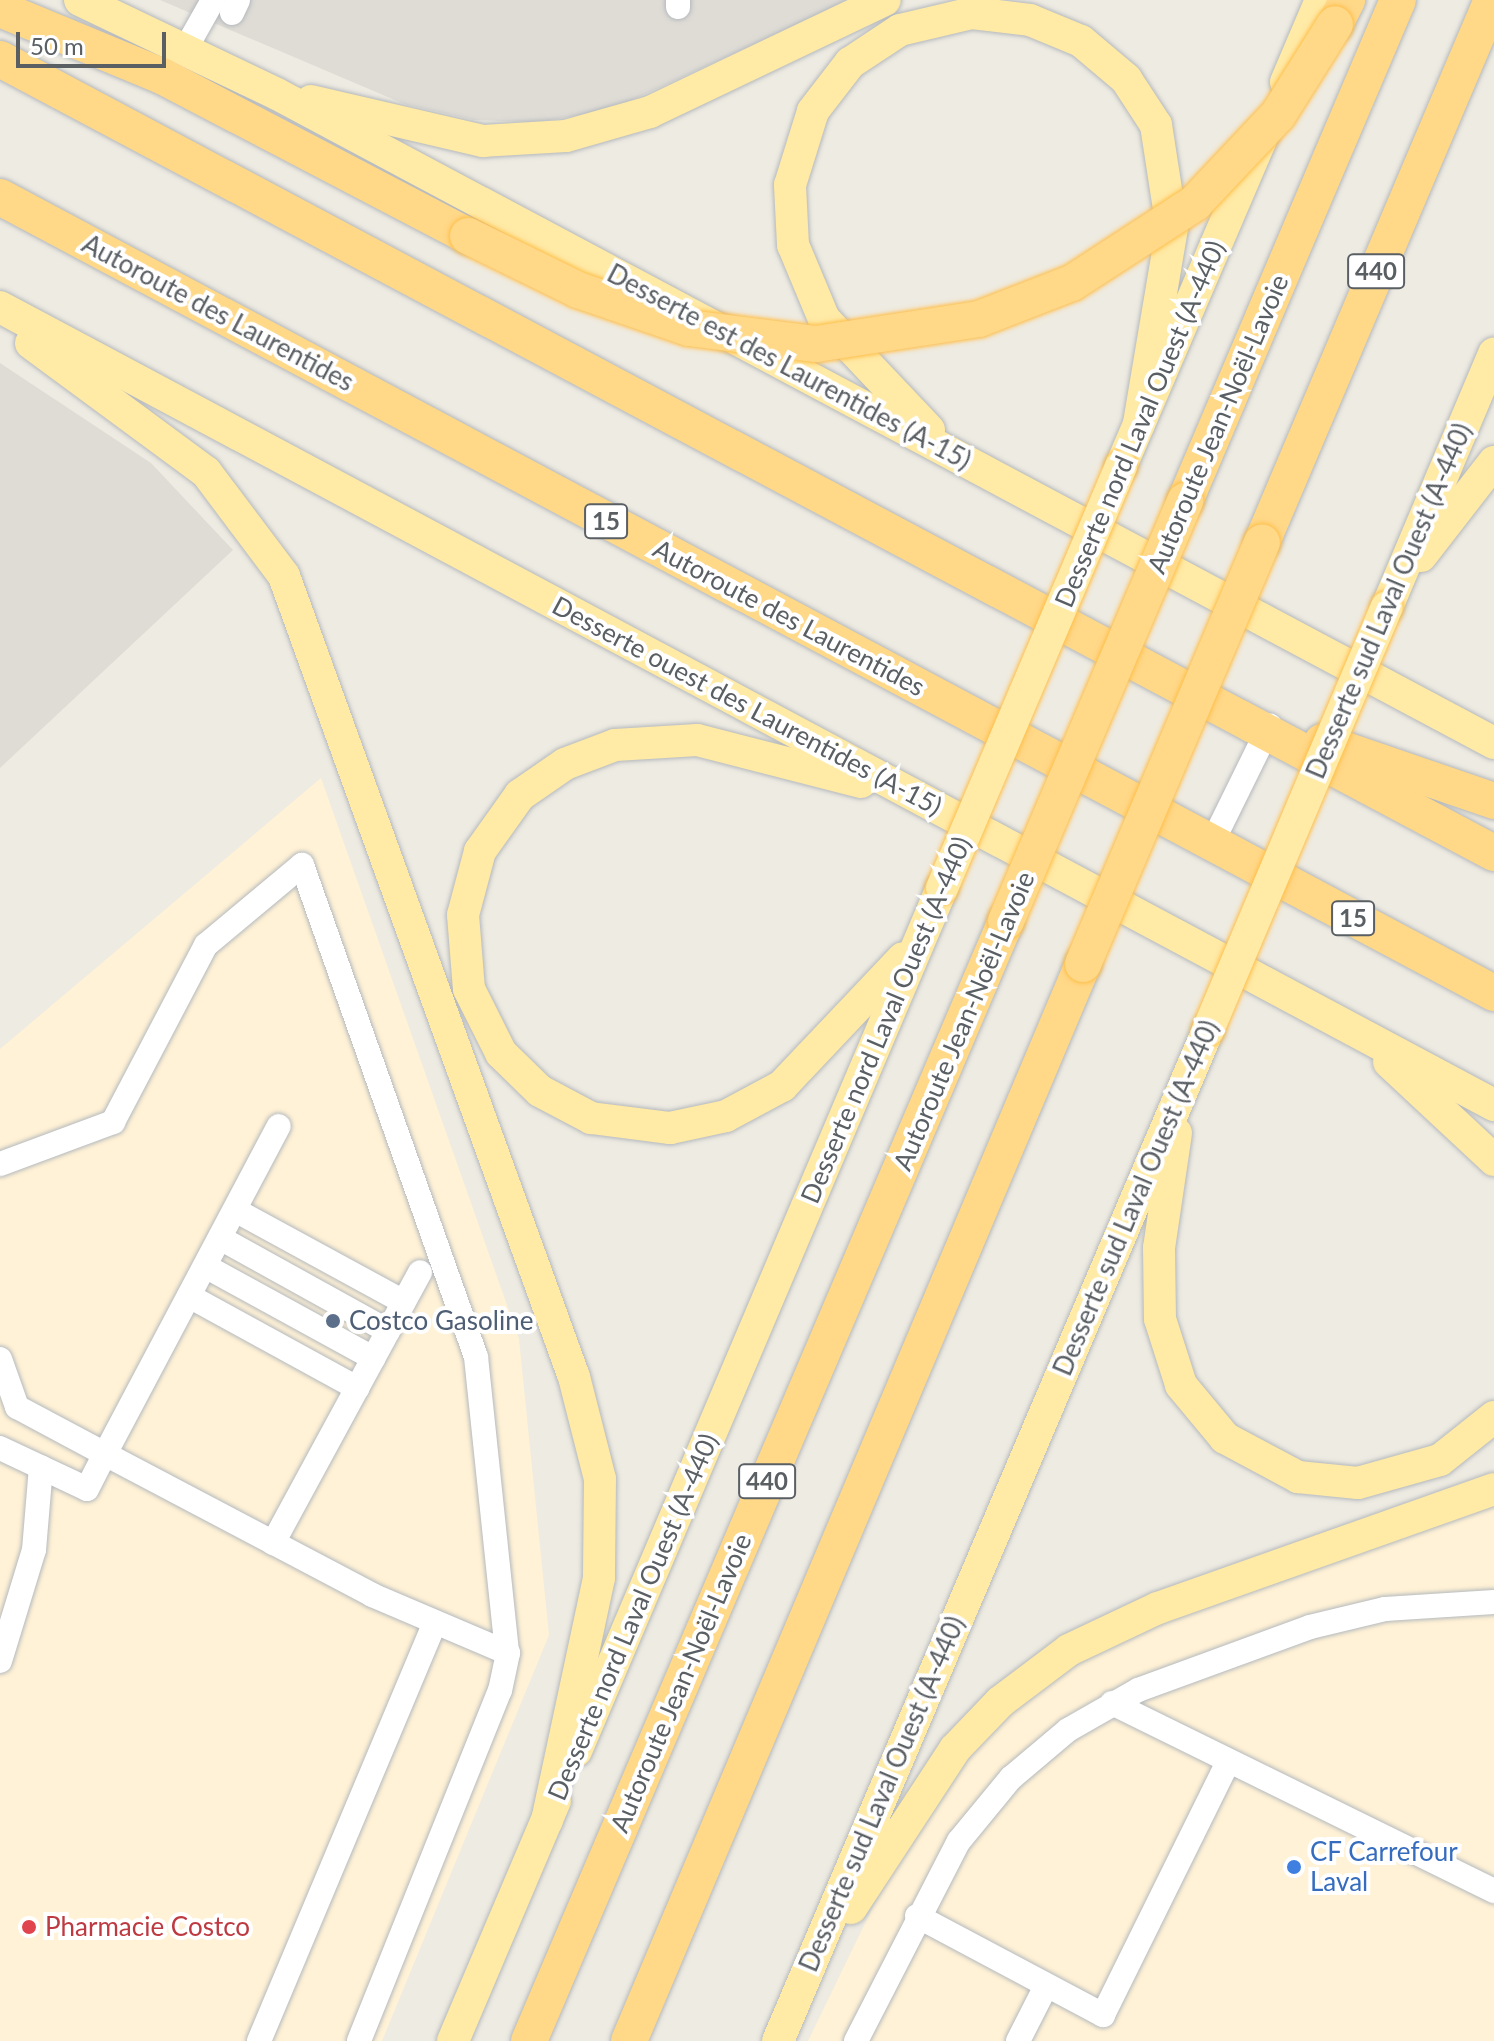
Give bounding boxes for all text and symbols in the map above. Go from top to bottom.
scale bar [20,16,170,66]
text: 50 m [30,31,84,60]
street label: Autoroute des Laurentides [77,228,359,398]
street label: Desserte nord Laval Ouest (A-440) [1048,236,1232,612]
road number: 440 [1346,251,1406,291]
street label: Desserte est des Laurentides (A-15) [602,258,976,476]
street label: Autoroute Jean-Noël-Lavoie [1141,270,1295,578]
street label: Desserte sud Laval Ouest (A-440) [1300,419,1478,783]
road number: 15 [584,501,628,541]
street label: Autoroute des Laurentides [648,533,930,703]
street label: Desserte ouest des Laurentides (A-15) [547,590,947,822]
street label: Desserte nord Laval Ouest (A-440) [794,832,978,1208]
street label: Autoroute Jean-Noël-Lavoie [887,867,1041,1175]
road number: 15 [1331,898,1375,938]
street label: Desserte sud Laval Ouest (A-440) [1047,1016,1225,1380]
place label: Costco Gasoline [349,1305,533,1337]
marker: Costco Gasoline [324,1312,342,1330]
street label: Desserte nord Laval Ouest (A-440) [541,1429,725,1805]
road number: 440 [737,1461,797,1501]
street label: Autoroute Jean-Noël-Lavoie [604,1529,758,1837]
street label: Desserte sud Laval Ouest (A-440) [793,1612,971,1976]
place label: CF Carrefour Laval [1310,1836,1458,1898]
marker: CF Carrefour Laval [1285,1858,1303,1876]
place label: Pharmacie Costco [45,1911,250,1943]
marker: Pharmacie Costco [20,1918,38,1936]

